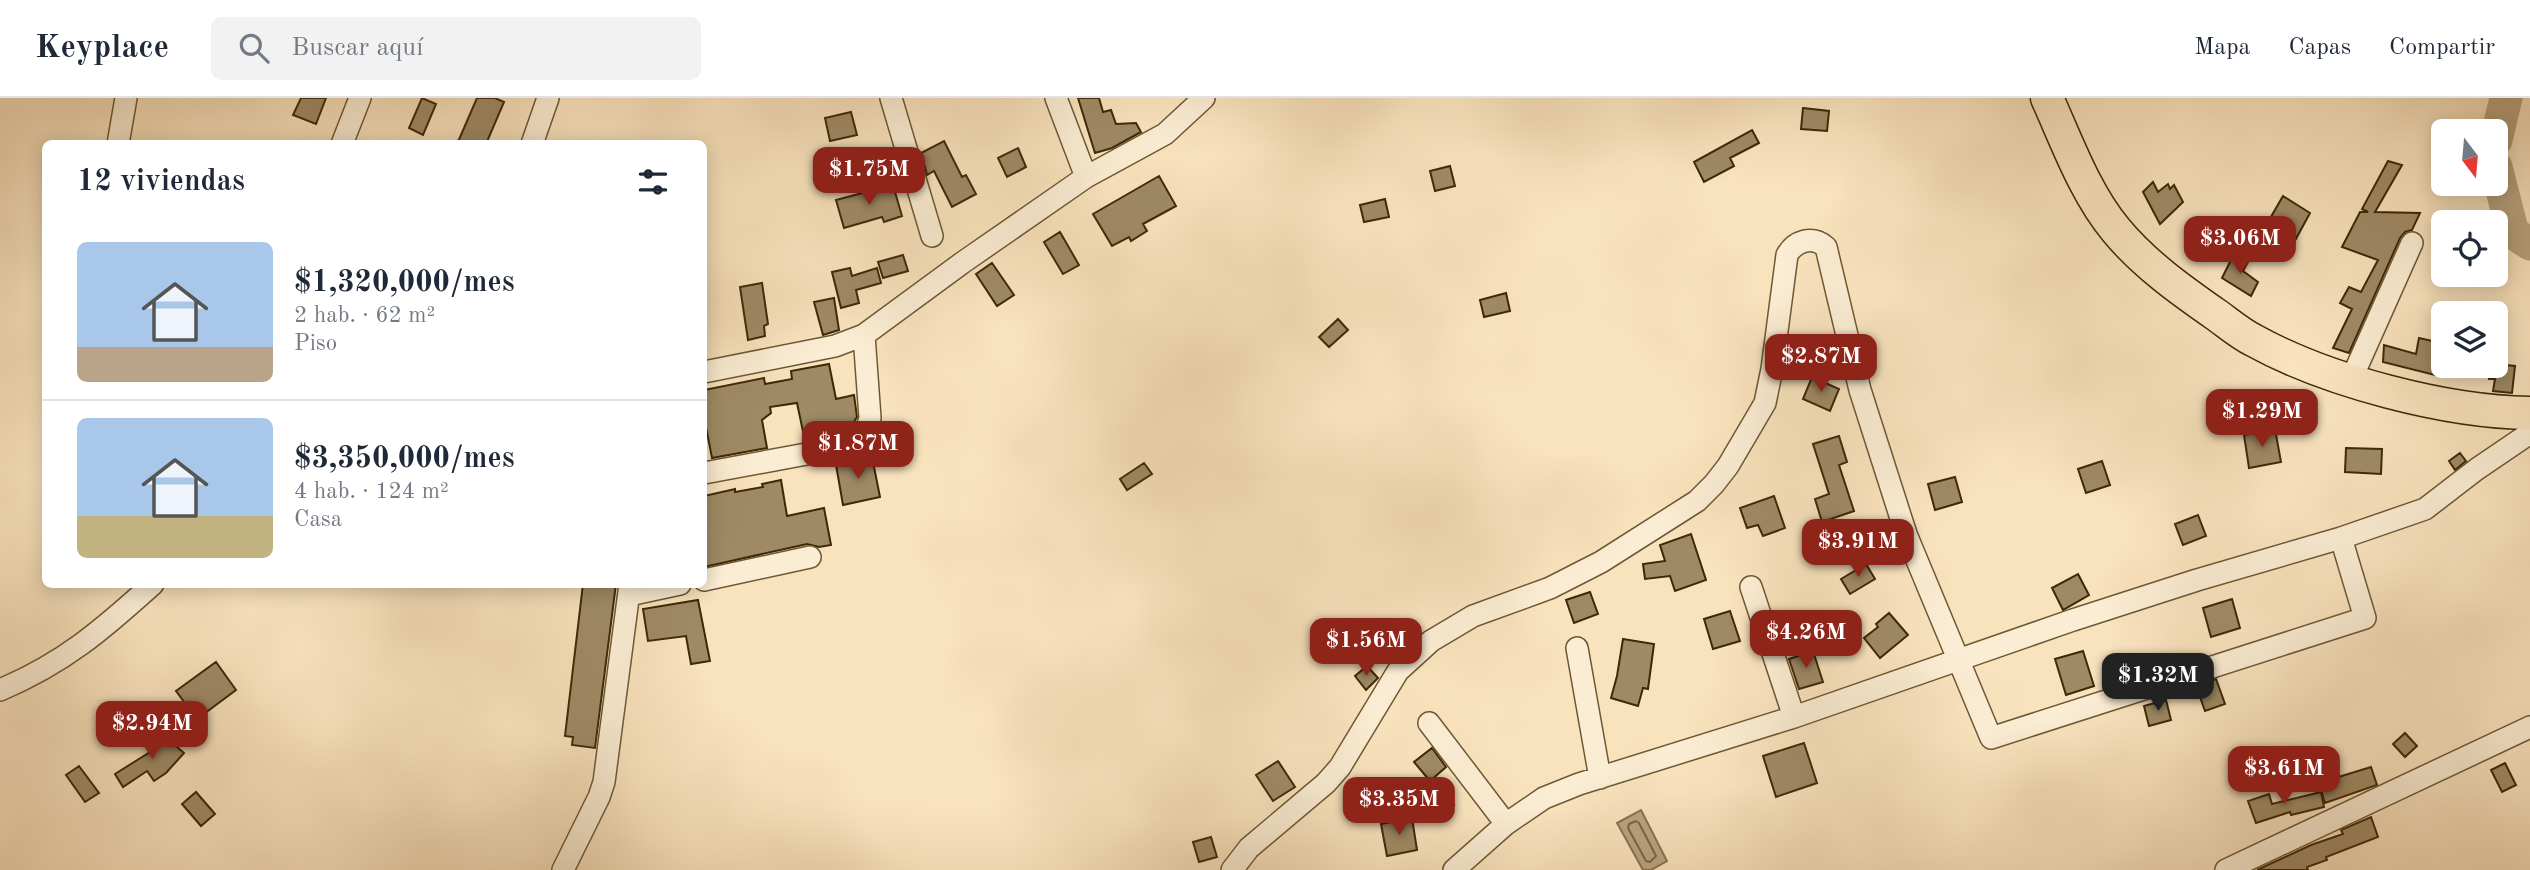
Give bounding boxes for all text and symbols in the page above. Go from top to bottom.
search box [211,17,701,80]
icon: search [235,29,273,67]
text: Keyplace [35,32,169,65]
text: Buscar aquí [291,35,423,61]
text: Mapa [2194,36,2250,60]
text: Capas [2288,36,2351,60]
text: Compartir [2389,36,2495,60]
north arrow [2431,119,2508,196]
map controls [2431,119,2508,378]
pin: $1.75M [812,148,926,207]
text: $1.75M [829,158,909,181]
icon: filters [634,163,672,201]
text: 12 viviendas [77,167,245,197]
button: locate [2431,210,2508,287]
pin: $3.06M [2183,216,2297,276]
text: $3.06M [2200,227,2280,250]
text: $1,320,000/mes [294,268,515,298]
icon: home [133,270,217,354]
button: layers [2431,301,2508,378]
text: 2 hab. · 62 m² [294,304,435,327]
text: Piso [294,332,337,355]
pin: $2.87M [1764,334,1878,394]
text: $2.87M [1781,345,1861,368]
pin: $1.29M [2205,390,2319,449]
text: $1.29M [2222,400,2302,423]
pin: $1.87M [801,422,915,481]
text: $1.87M [818,432,898,455]
text: $3,350,000/mes [294,444,515,474]
icon: home [133,446,217,530]
text: 4 hab. · 124 m² [294,480,449,503]
text: Casa [294,508,342,531]
pin: $3.91M [1801,519,1915,579]
text: $3.91M [1818,530,1898,553]
pin: $4.26M [1749,610,1863,670]
pin: $1.56M [1309,618,1423,678]
text: $4.26M [1766,621,1846,644]
text: $1.56M [1326,629,1406,652]
pin: $1.32M [2101,654,2215,713]
text: $1.32M [2118,664,2198,687]
pin: $2.94M [95,702,209,761]
text: $2.94M [112,712,192,735]
pin: $3.61M [2227,746,2341,806]
text: $3.61M [2244,757,2324,780]
pin: $3.35M [1342,778,1456,837]
text: $3.35M [1359,788,1439,811]

